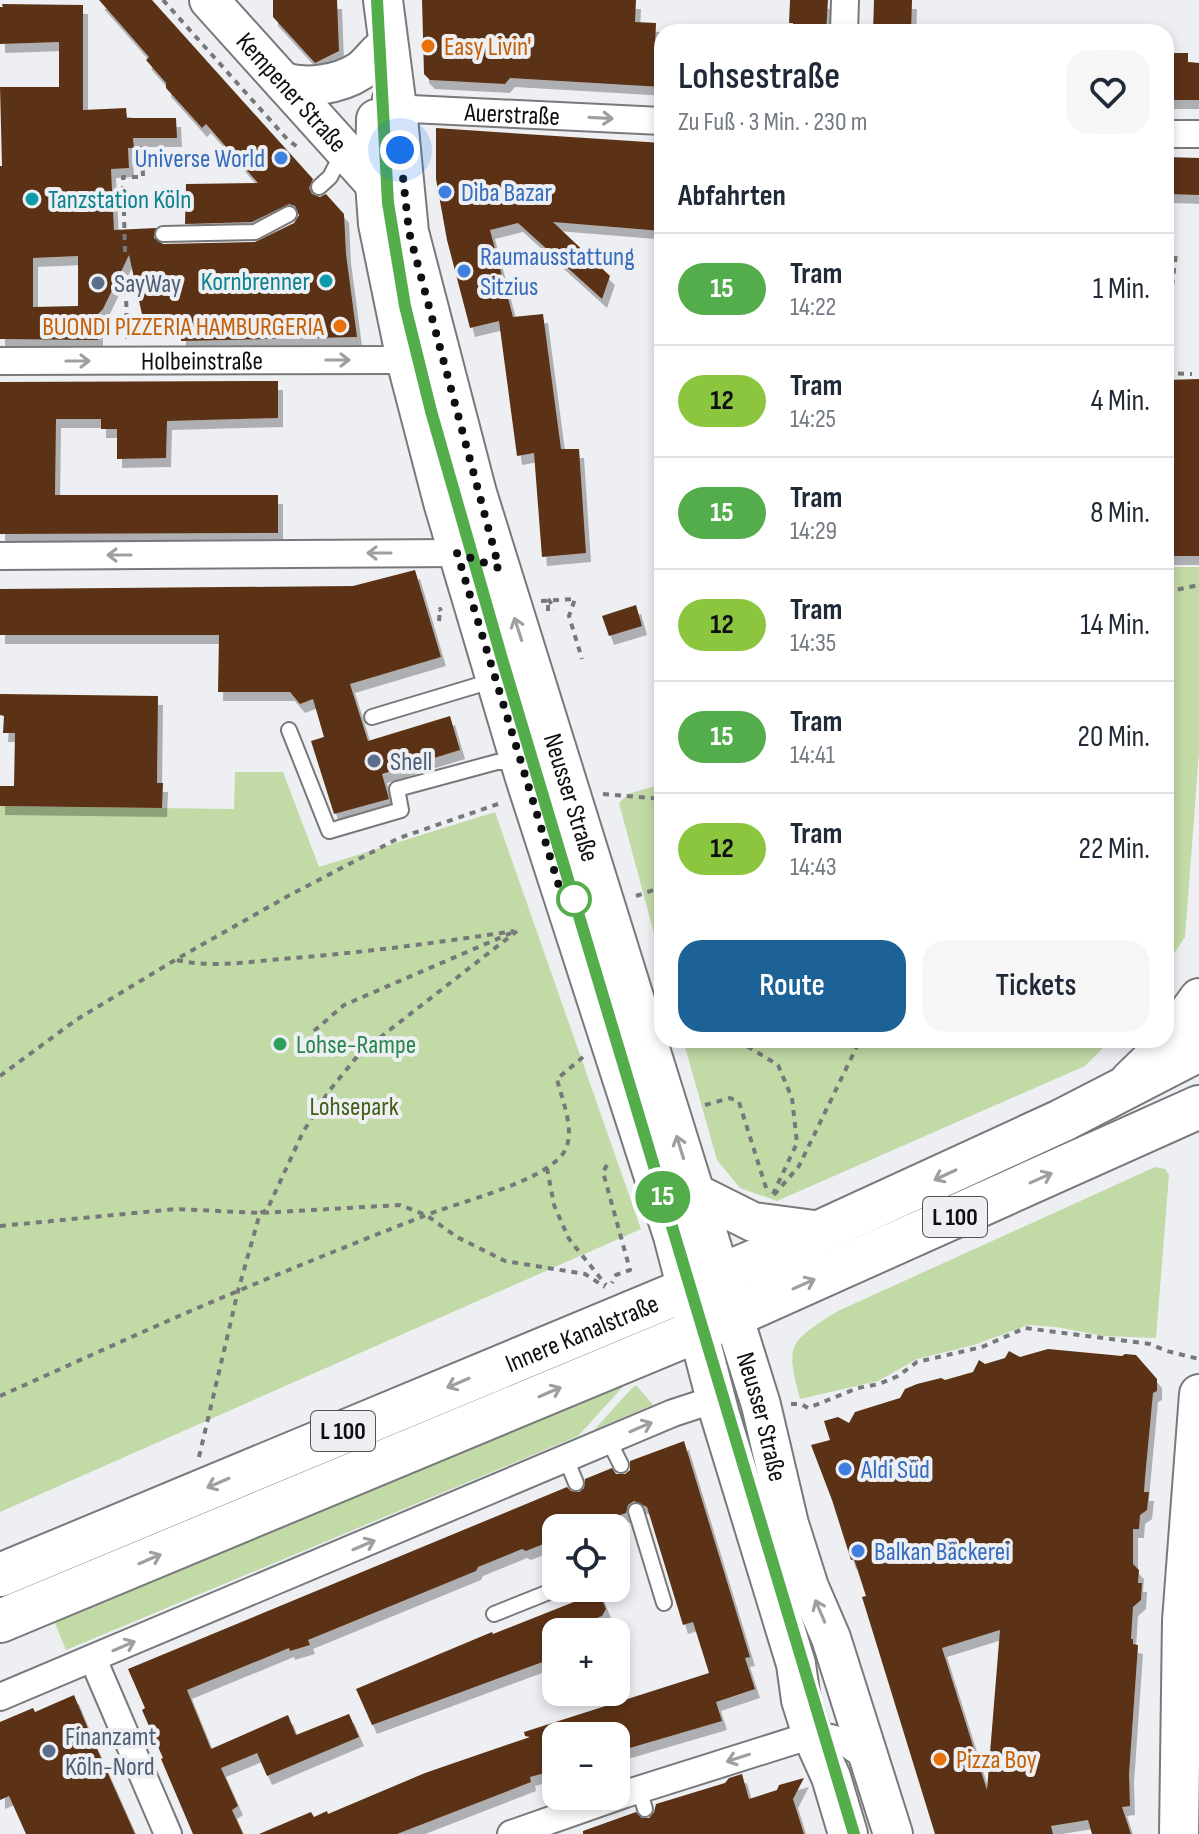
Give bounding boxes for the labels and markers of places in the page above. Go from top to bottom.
place label: Easy Livin' [444,32,531,63]
marker: Easy Livin' [419,37,437,55]
place label: Universe World [134,144,265,175]
marker: Universe World [272,149,290,167]
place label: Diba Bazar [461,178,553,209]
marker: Diba Bazar [436,183,454,201]
place label: Tanzstation Köln [48,185,191,216]
marker: Tanzstation Köln [23,190,41,208]
place label: Raumausstattung Sitzius [480,242,635,303]
marker: Raumausstattung Sitzius [455,262,473,280]
place label: Kornbrenner [201,267,311,298]
place label: SayWay [114,269,181,300]
marker: Kornbrenner [317,272,335,290]
marker: SayWay [89,274,107,292]
place label: BUONDI PIZZERIA HAMBURGERIA [42,312,325,343]
marker: BUONDI PIZZERIA HAMBURGERIA [331,317,349,335]
place label: Shell [390,747,432,778]
marker: Shell [365,752,383,770]
unlabelled marker [557,882,591,916]
place label: Lohse-Rampe [296,1030,416,1061]
marker: Lohse-Rampe [271,1035,289,1053]
place label: Aldi Süd [860,1455,930,1486]
marker: Aldi Süd [836,1460,854,1478]
place label: Balkan Bäckerei [874,1537,1010,1568]
marker: Balkan Bäckerei [849,1542,867,1560]
place label: Finanzamt Köln-Nord [65,1722,157,1783]
marker: Finanzamt Köln-Nord [40,1742,58,1760]
place label: Pizza Boy [956,1745,1037,1776]
marker: Pizza Boy [931,1750,949,1768]

